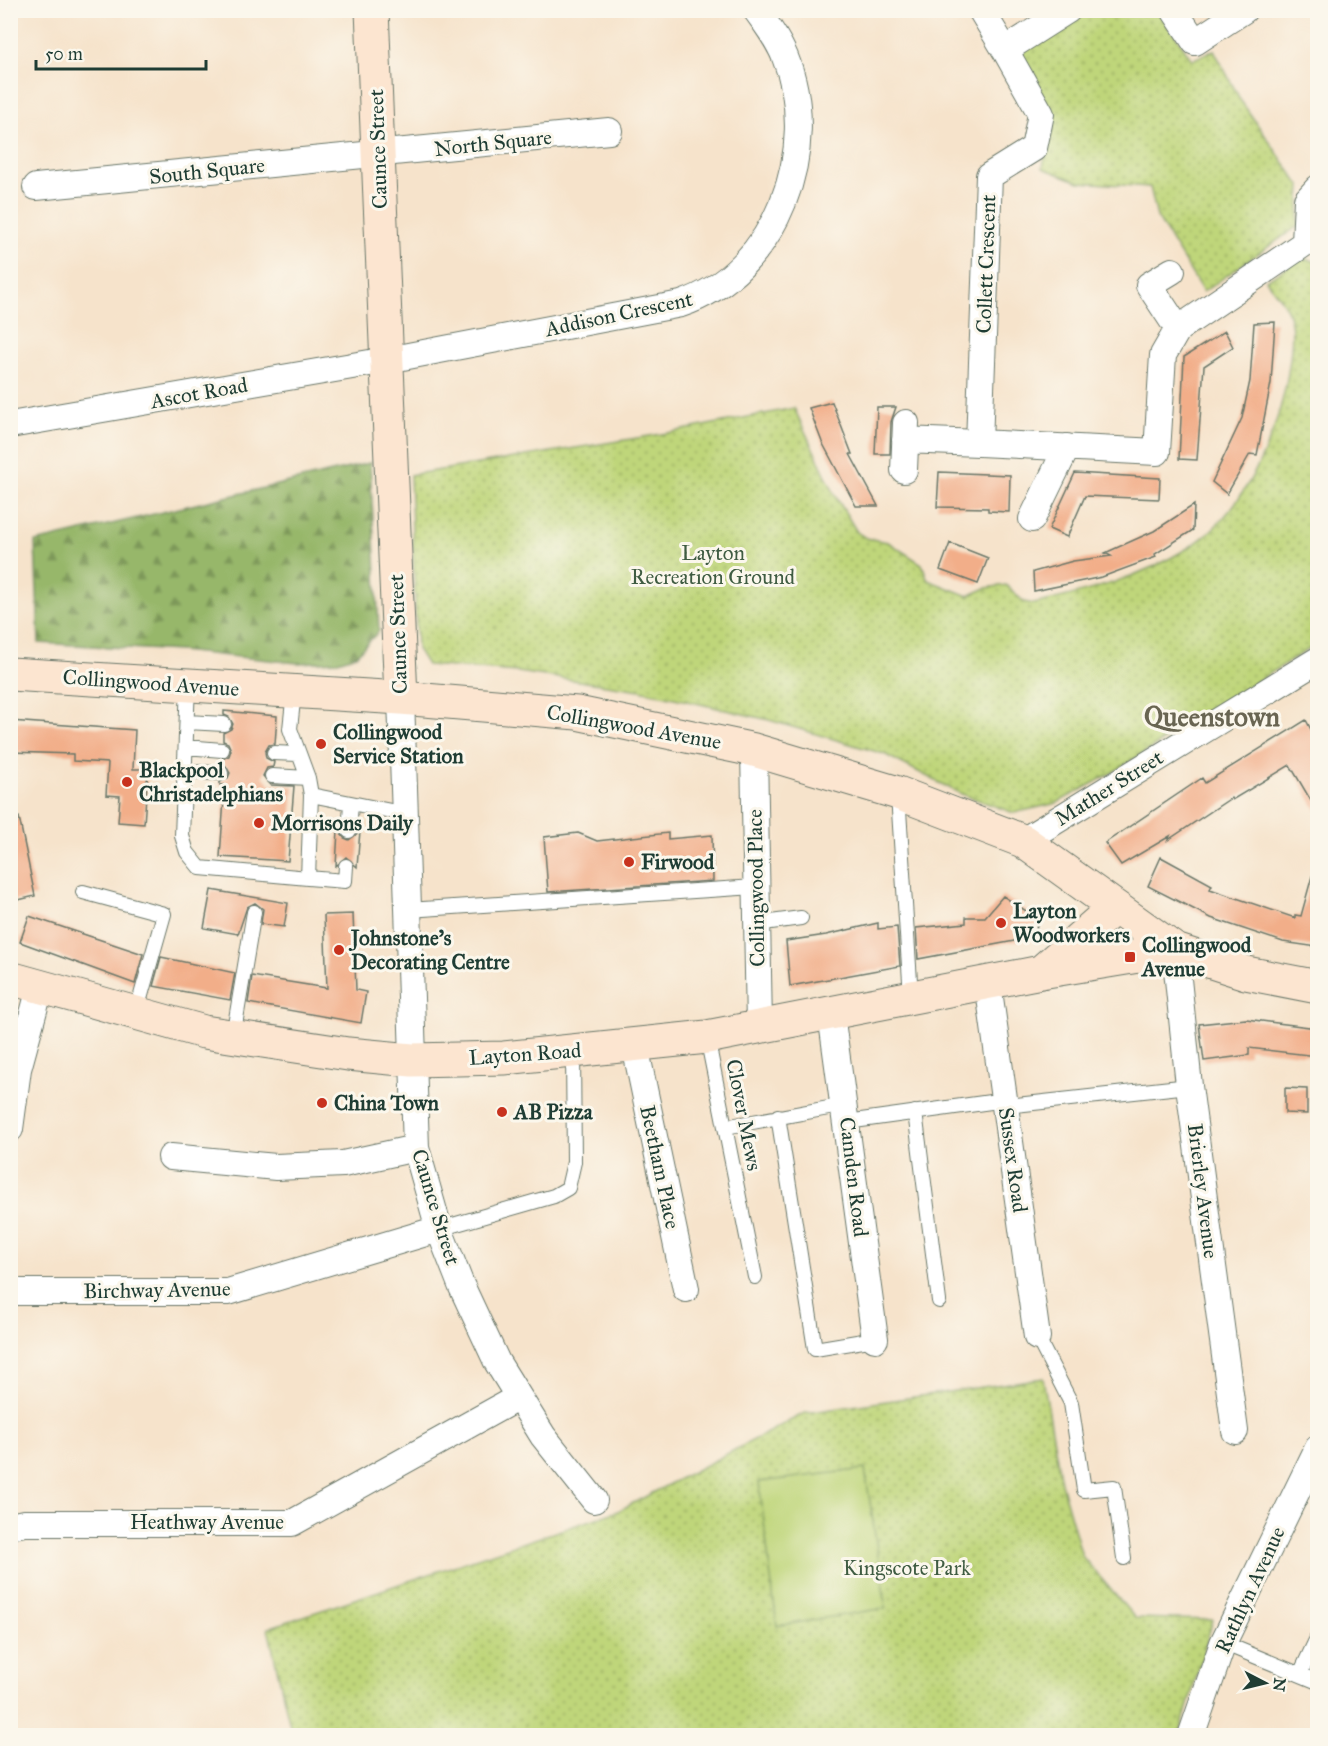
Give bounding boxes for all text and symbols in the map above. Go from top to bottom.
scale bar [36,33,206,71]
text: 50 m [45,43,83,65]
street label: Caunce Street [363,88,393,209]
street label: North Square [433,124,553,162]
street label: South Square [148,152,266,190]
street label: Collett Crescent [971,193,1001,334]
street label: Addison Crescent [542,286,696,343]
street label: Ascot Road [147,372,250,414]
park label: Layton Recreation Ground [631,540,796,590]
street label: Caunce Street [383,573,413,694]
street label: Collingwood Avenue [62,664,240,702]
street label: Collingwood Avenue [545,699,724,755]
district label: Queenstown [1144,700,1280,733]
place label: Collingwood Service Station [333,719,464,769]
marker: Collingwood Service Station [314,737,328,751]
street label: Mather Street [1050,744,1168,832]
place label: Blackpool Christadelphians [139,757,284,807]
marker: Blackpool Christadelphians [120,775,134,789]
street label: Collingwood Place [742,809,770,967]
place label: Morrisons Daily [271,810,414,836]
marker: Morrisons Daily [252,816,266,830]
place label: Firwood [641,849,715,875]
marker: Firwood [622,855,636,869]
place label: Layton Woodworkers [1013,898,1130,948]
marker: Layton Woodworkers [994,916,1008,930]
place label: Johnstone's Decorating Centre [348,925,510,975]
place label: Collingwood Avenue [1140,932,1252,982]
marker: Johnstone's Decorating Centre [332,943,346,957]
marker: Collingwood Avenue [1123,950,1137,964]
street label: Layton Road [468,1037,583,1071]
street label: Clover Mews [720,1057,768,1173]
place label: China Town [334,1090,440,1116]
marker: China Town [315,1096,329,1110]
place label: AB Pizza [512,1099,594,1125]
street label: Beetham Place [634,1103,686,1231]
marker: AB Pizza [495,1105,509,1119]
street label: Sussex Road [993,1106,1033,1215]
street label: Camden Road [834,1116,874,1239]
street label: Brierley Avenue [1182,1122,1224,1260]
street label: Caunce Street [406,1146,466,1269]
street label: Birchway Avenue [83,1276,231,1304]
street label: Heathway Avenue [130,1509,284,1535]
street label: Rathlyn Avenue [1209,1522,1291,1658]
park label: Kingscote Park [843,1555,971,1581]
north arrow [1235,1653,1295,1713]
text: N [1269,1677,1290,1693]

